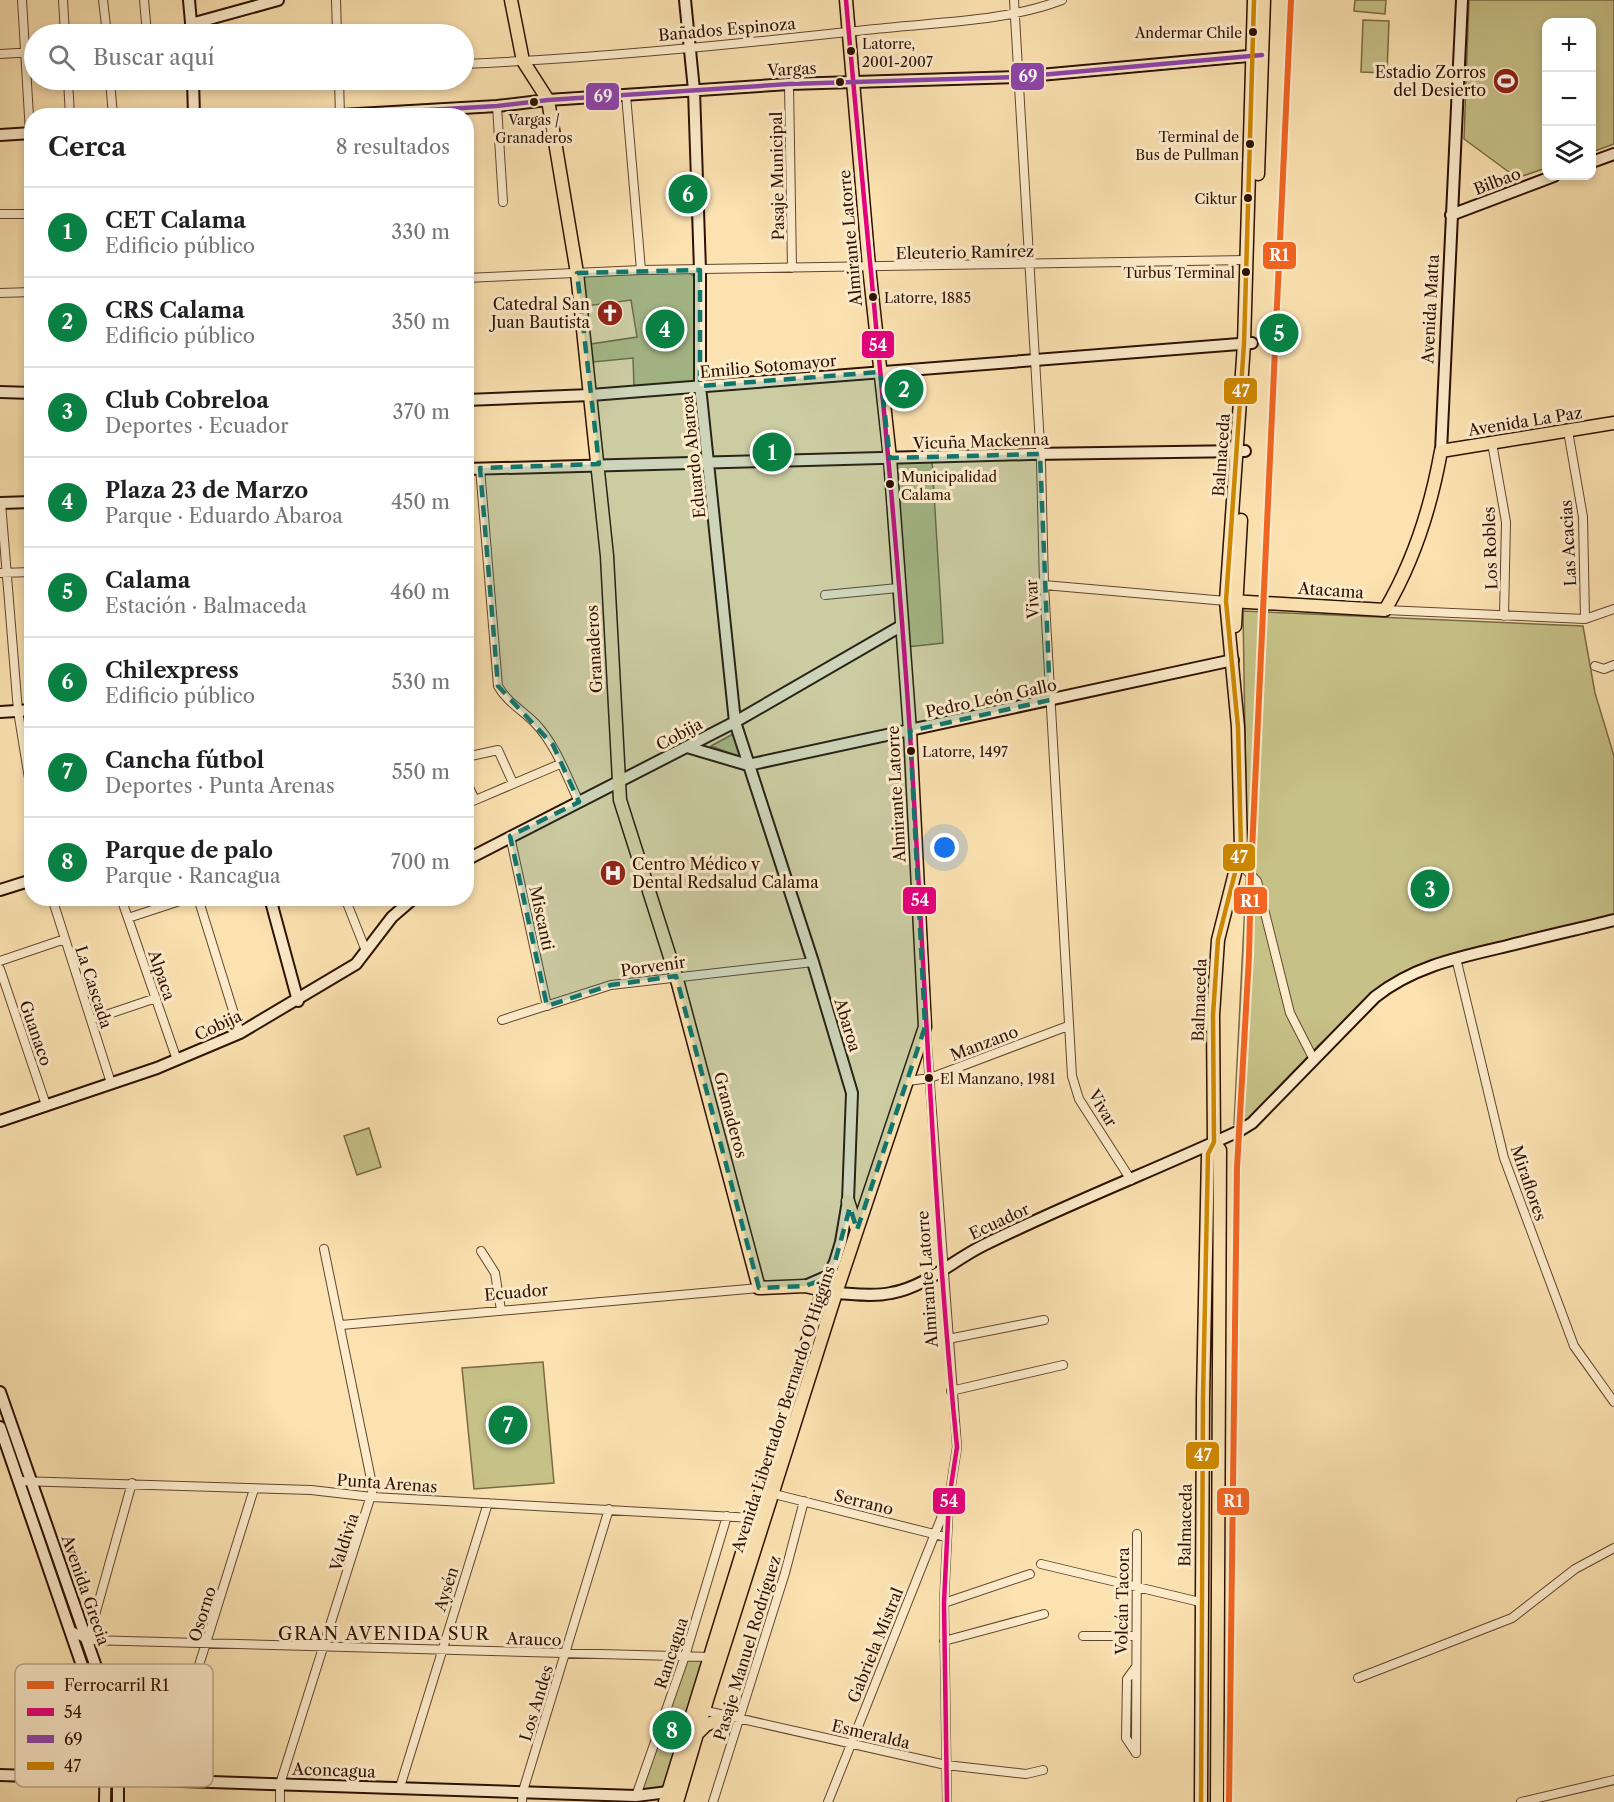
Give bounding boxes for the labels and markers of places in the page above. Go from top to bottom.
place label: Andermar Chile [1134,24,1242,42]
marker: Andermar Chile [1247,26,1259,38]
place label: Latorre, 2001-2007 [862,35,933,71]
marker: Latorre, 2001-2007 [845,45,857,57]
place label: Estadio Zorros del Desierto [1375,62,1486,100]
sports icon: Estadio Zorros del Desierto [1491,66,1521,96]
unlabelled marker [834,76,846,88]
marker: Vargas / Granaderos [528,96,540,108]
place label: Vargas / Granaderos [495,111,573,147]
place label: Terminal de Bus de Pullman [1135,128,1239,164]
marker: Terminal de Bus de Pullman [1244,138,1256,150]
pin: 6 [668,172,708,216]
place label: Ciktur [1194,190,1237,208]
marker: Ciktur [1242,192,1254,204]
place label: Turbus Terminal [1123,264,1235,282]
marker: Turbus Terminal [1240,266,1252,278]
place label: Latorre, 1885 [884,289,971,307]
marker: Latorre, 1885 [867,291,879,303]
place label: Catedral San Juan Bautista [488,294,591,332]
church icon: Catedral San Juan Bautista [595,298,625,328]
pin: 4 [646,306,684,352]
pin: 5 [1260,310,1298,356]
pin: 2 [884,366,924,412]
pin: 1 [752,430,792,474]
place label: Municipalidad Calama [901,468,998,504]
marker: Municipalidad Calama [884,478,896,490]
place label: Latorre, 1497 [922,743,1008,761]
marker: Latorre, 1497 [905,745,917,757]
place label: Centro Médico y Dental Redsalud Calama [632,854,819,892]
hospital icon: Centro Médico y Dental Redsalud Calama [598,858,628,888]
pin: 3 [1410,866,1450,912]
place label: El Manzano, 1981 [940,1070,1055,1088]
marker: El Manzano, 1981 [923,1072,935,1084]
pin: 7 [488,1402,528,1448]
pin: 8 [652,1708,692,1752]

